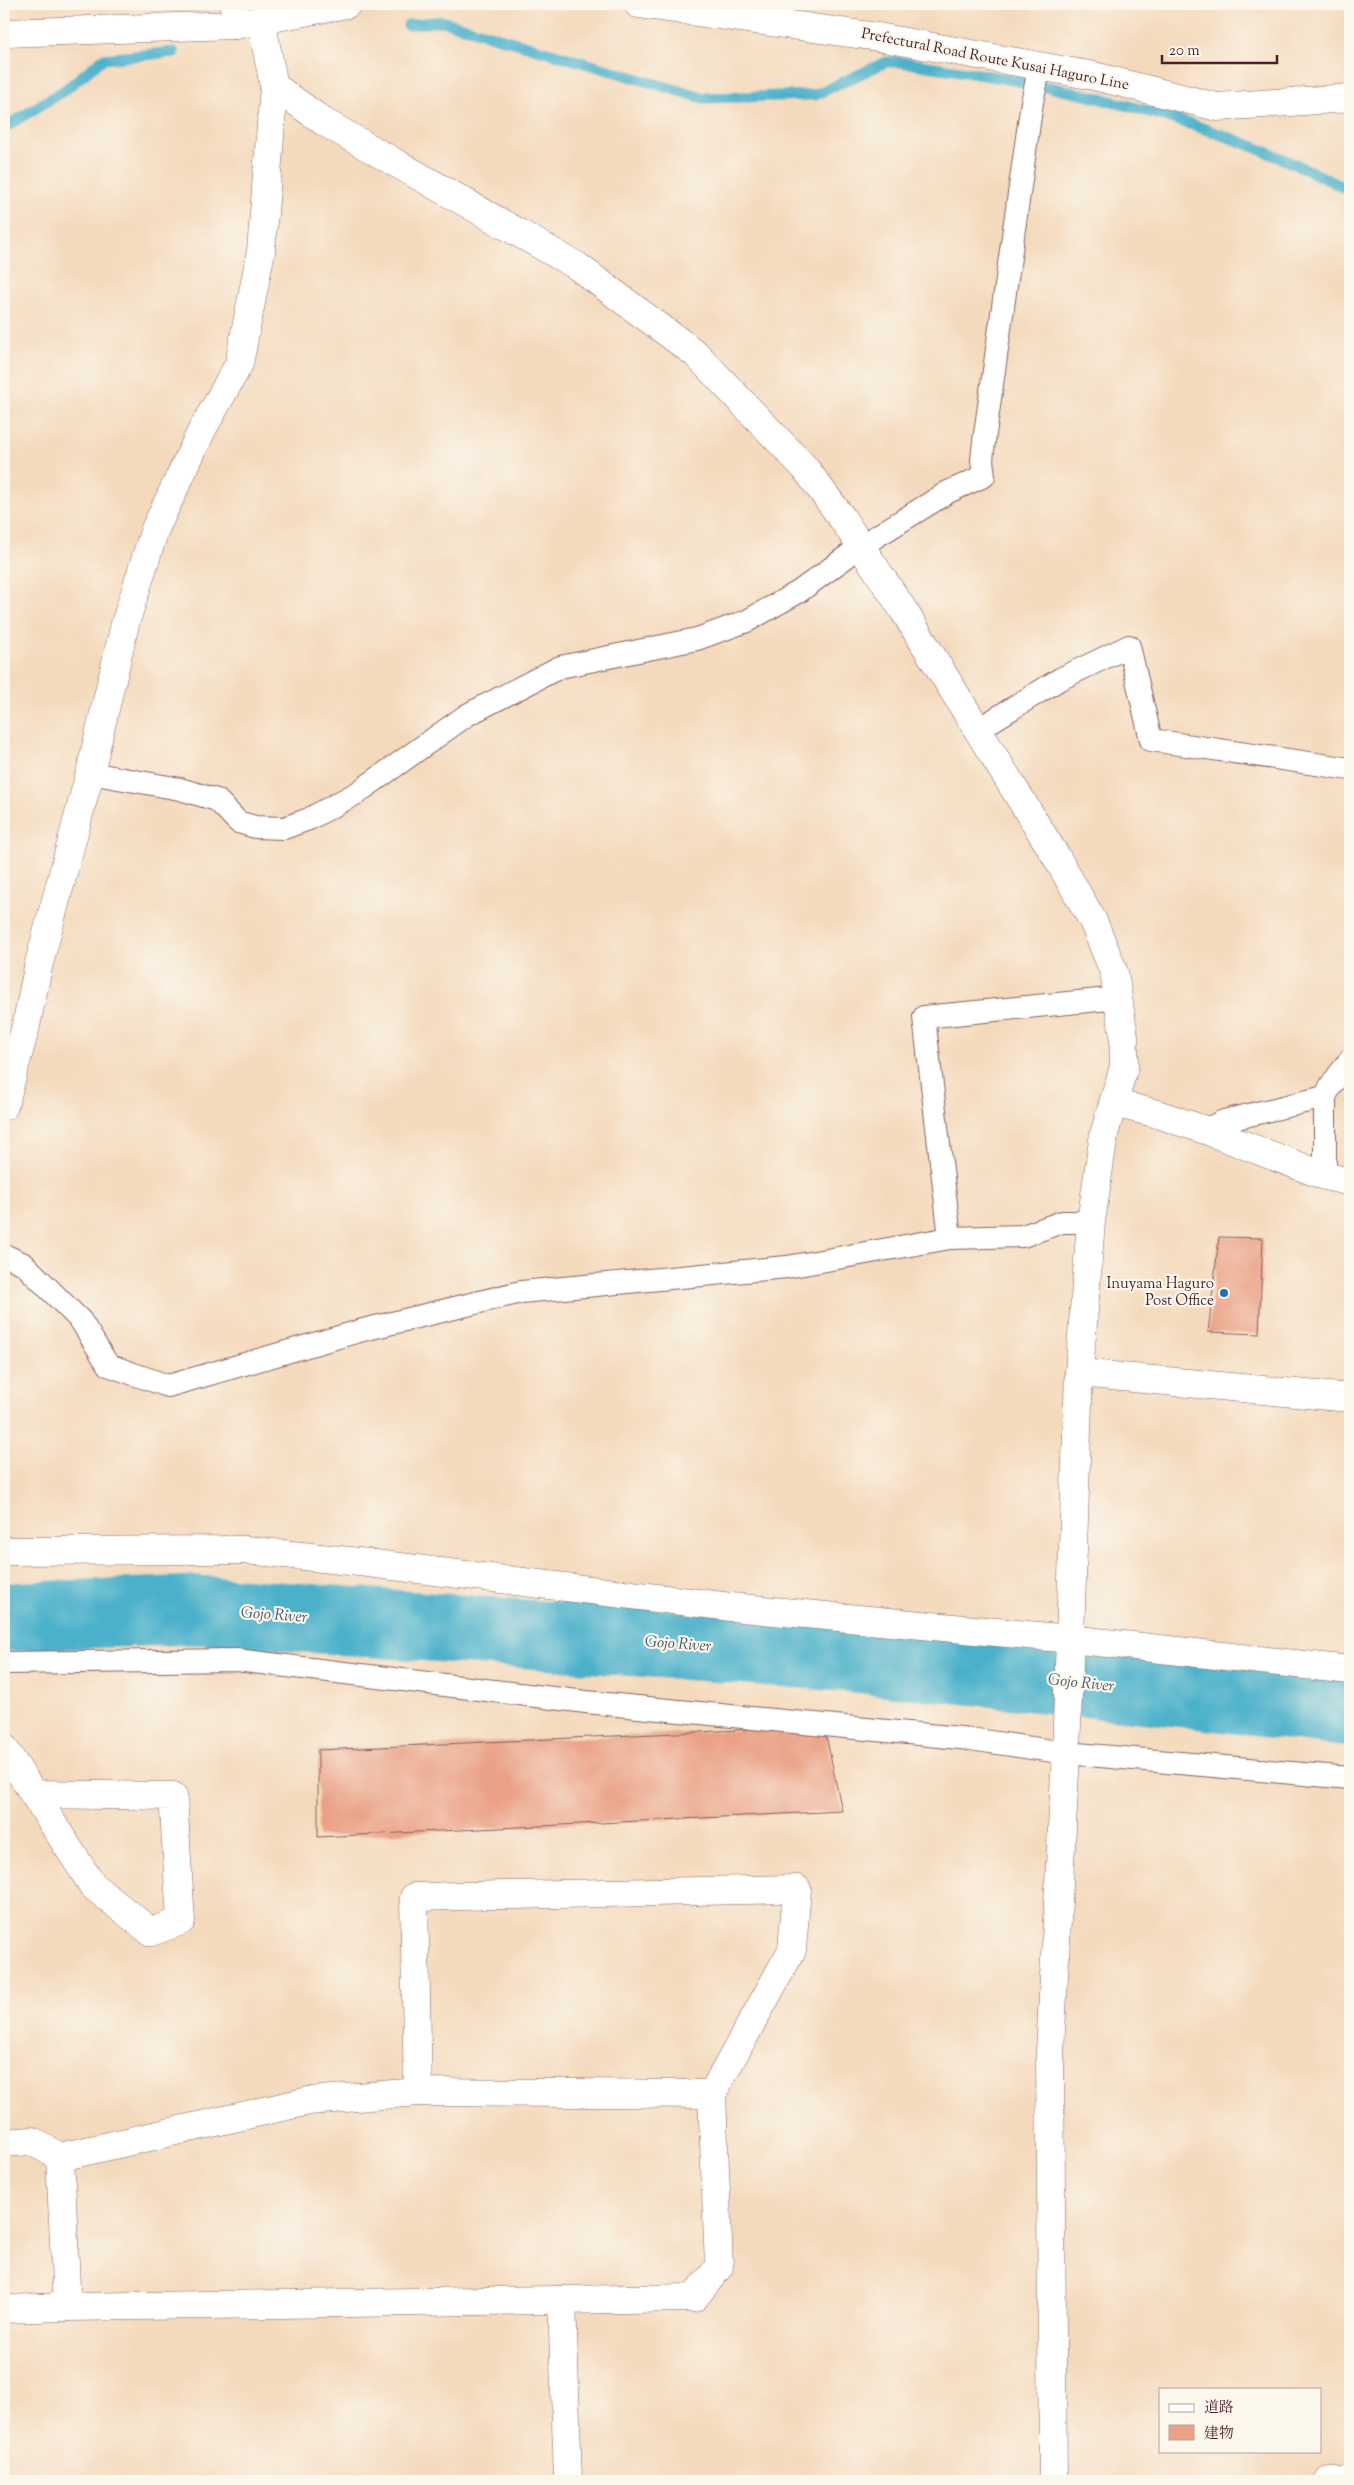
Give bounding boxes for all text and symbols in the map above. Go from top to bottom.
street label: Prefectural Road Route Kusai Haguro Line [859,24,1131,96]
scale bar [1162,32,1276,64]
text: 20 m [1169,41,1200,62]
place label: Inuyama Haguro Post Office [1106,1274,1214,1312]
marker: Inuyama Haguro Post Office [1218,1287,1230,1299]
water label: Gojo River [240,1602,308,1630]
water label: Gojo River [644,1631,712,1659]
water label: Gojo River [1047,1669,1116,1699]
legend [1159,2388,1322,2452]
text: 道路 [1204,2398,1234,2419]
text: 建物 [1204,2424,1234,2445]

